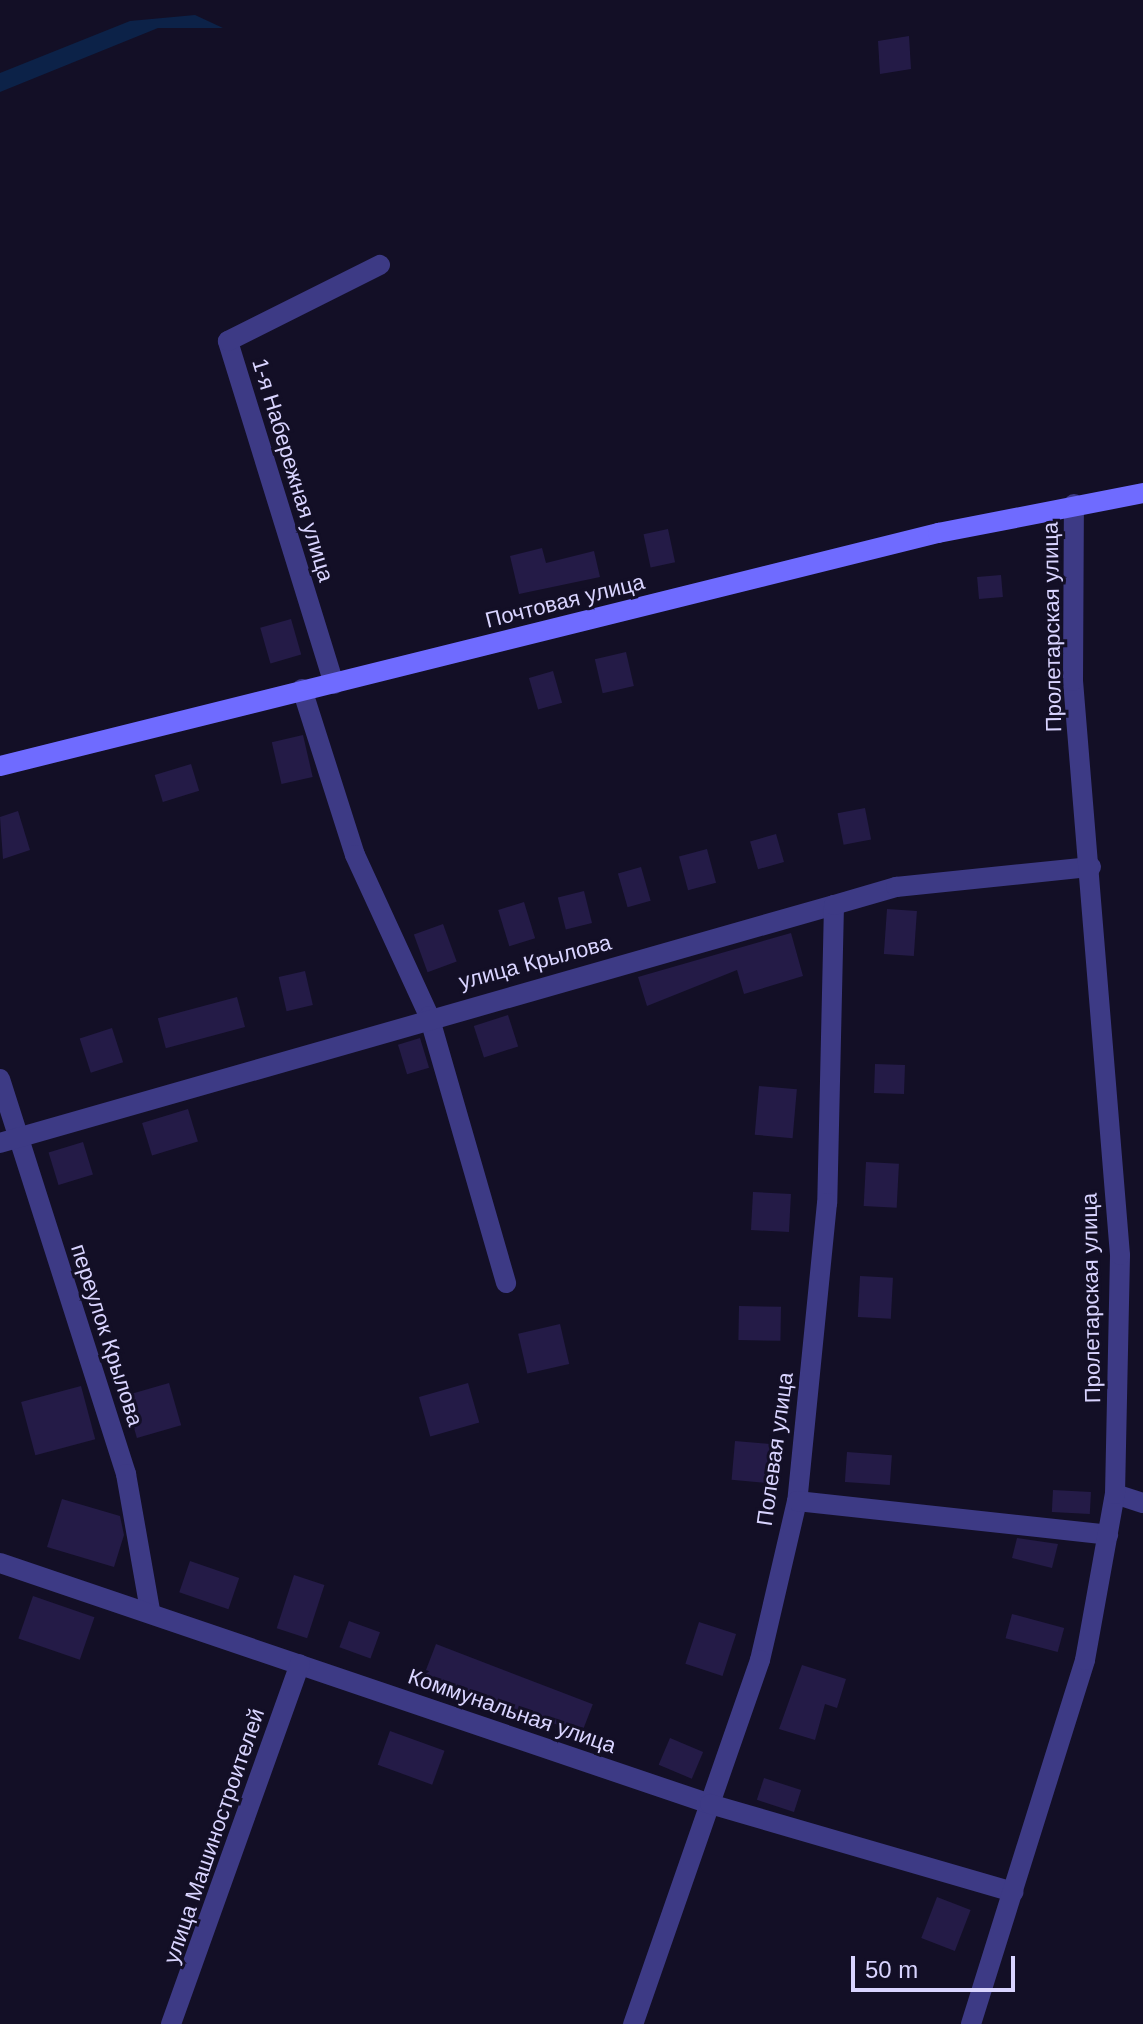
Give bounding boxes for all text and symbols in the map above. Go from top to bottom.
street label: 1-я Набережная улица [246,355,340,585]
street label: Пролетарская улица [1037,522,1067,732]
street label: Почтовая улица [483,568,647,634]
street label: улица Крылова [456,929,614,995]
street label: Пролетарская улица [1076,1193,1106,1403]
street label: переулок Крылова [65,1241,149,1429]
street label: Полевая улица [751,1371,799,1527]
street label: Коммунальная улица [405,1663,619,1759]
street label: улица Машиностроителей [158,1705,270,1967]
scale bar [855,1940,1019,1990]
text: 50 m [865,1956,918,1983]

